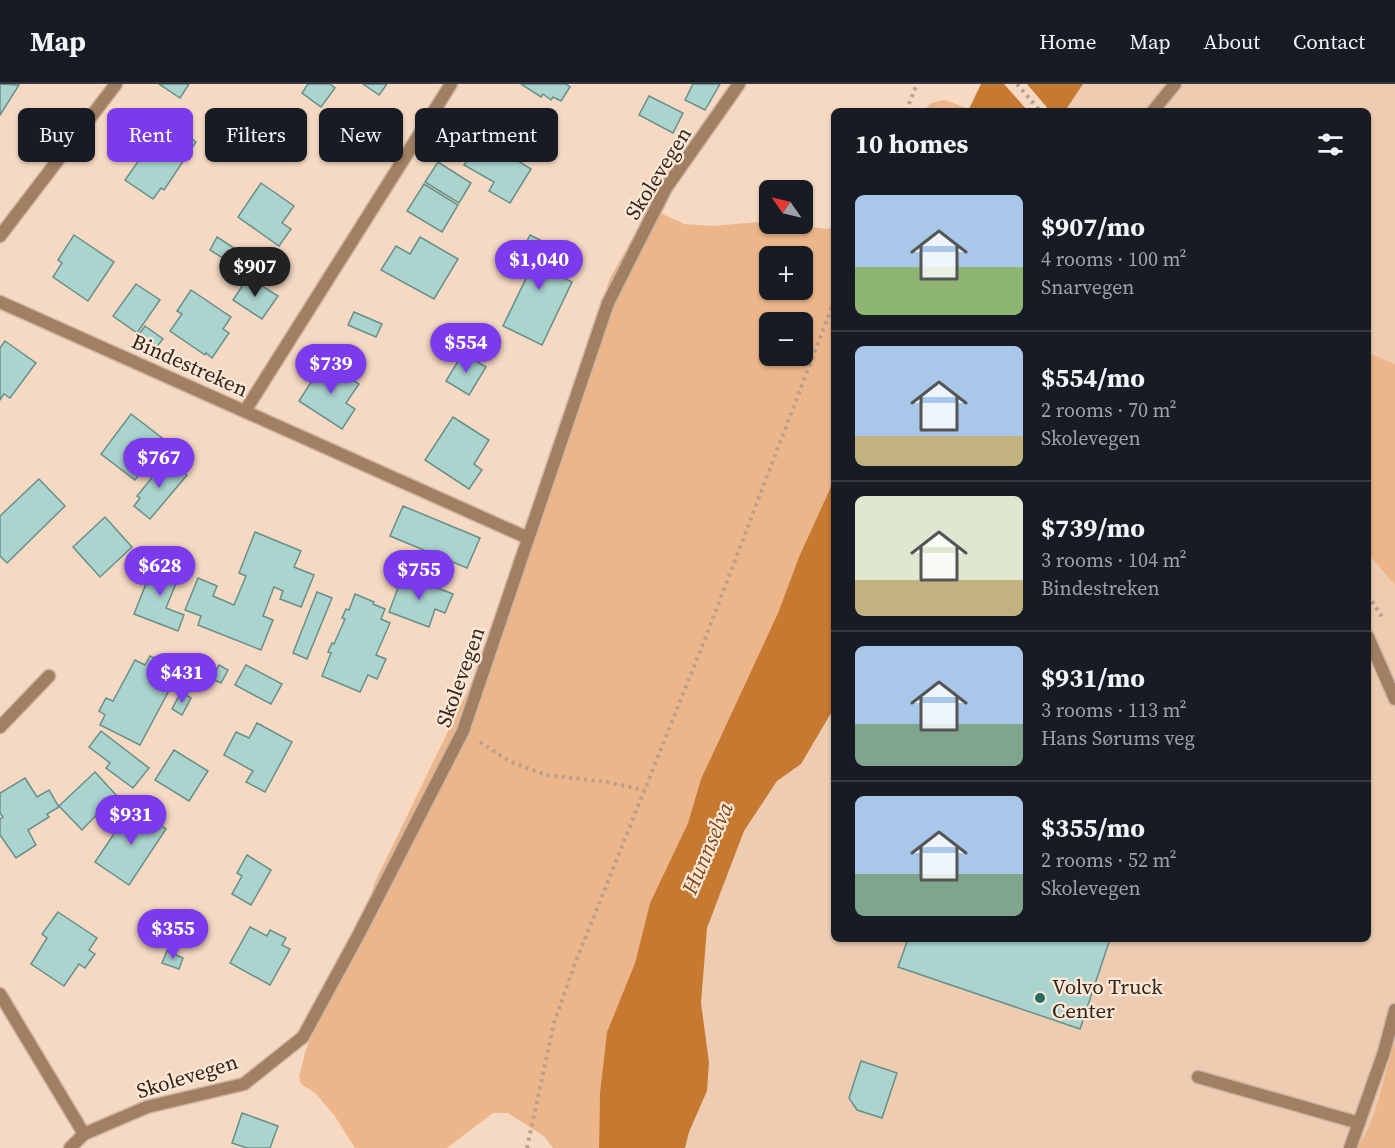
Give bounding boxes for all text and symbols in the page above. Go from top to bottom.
text: Map [30,22,86,60]
text: Home [1039,27,1097,56]
text: Map [1130,27,1171,56]
text: About [1204,27,1260,56]
text: Contact [1293,27,1365,56]
chip: Buy [18,108,95,162]
chip: Rent [107,108,193,162]
chip: Filters [205,108,307,162]
chip: New [319,108,403,162]
chip: Apartment [415,108,558,162]
street label: Skolevegen [618,121,698,225]
text: 10 homes [855,126,968,162]
icon: filters [1314,128,1347,161]
north arrow [759,180,813,234]
map controls [759,180,813,366]
text: $907/mo [1041,209,1145,245]
icon: home [903,219,975,291]
pin: $1,040 [490,240,588,291]
text: $1,040 [509,245,569,273]
text: 4 rooms · 100 m² [1041,245,1187,273]
button: + [759,246,813,300]
pin: $907 [219,247,291,298]
text: $907 [233,252,277,280]
text: Snarvegen [1041,273,1134,301]
button: − [759,312,813,366]
pin: $554 [430,323,502,374]
street label: Bindestreken [127,326,253,404]
text: $554 [444,328,488,356]
pin: $739 [295,344,367,395]
text: $739 [309,349,353,377]
text: $554/mo [1041,360,1145,396]
icon: home [903,370,975,442]
text: 2 rooms · 70 m² [1041,396,1177,424]
text: Skolevegen [1041,424,1141,452]
pin: $767 [123,438,195,489]
text: $767 [137,443,181,471]
text: $739/mo [1041,510,1145,546]
icon: home [903,520,975,592]
pin: $628 [124,546,196,597]
text: 3 rooms · 104 m² [1041,546,1187,574]
pin: $755 [383,550,455,601]
text: $628 [138,551,182,579]
text: $755 [397,555,441,583]
text: Bindestreken [1041,574,1160,602]
street label: Skolevegen [428,623,492,731]
pin: $431 [146,653,218,704]
text: $431 [160,658,204,686]
text: $931/mo [1041,660,1145,696]
icon: home [903,670,975,742]
text: 3 rooms · 113 m² [1041,696,1187,724]
text: Hans Sørums veg [1041,724,1195,752]
pin: $931 [95,795,167,846]
water label: Hunnselva [674,797,740,900]
text: $931 [109,800,153,828]
text: $355/mo [1041,810,1145,846]
icon: home [903,820,975,892]
text: 2 rooms · 52 m² [1041,846,1177,874]
text: Skolevegen [1041,874,1141,902]
pin: $355 [137,909,209,960]
text: $355 [151,914,195,942]
place label: Volvo Truck Center [1052,972,1163,1025]
marker: Volvo Truck Center [1033,991,1047,1005]
street label: Skolevegen [133,1047,242,1105]

